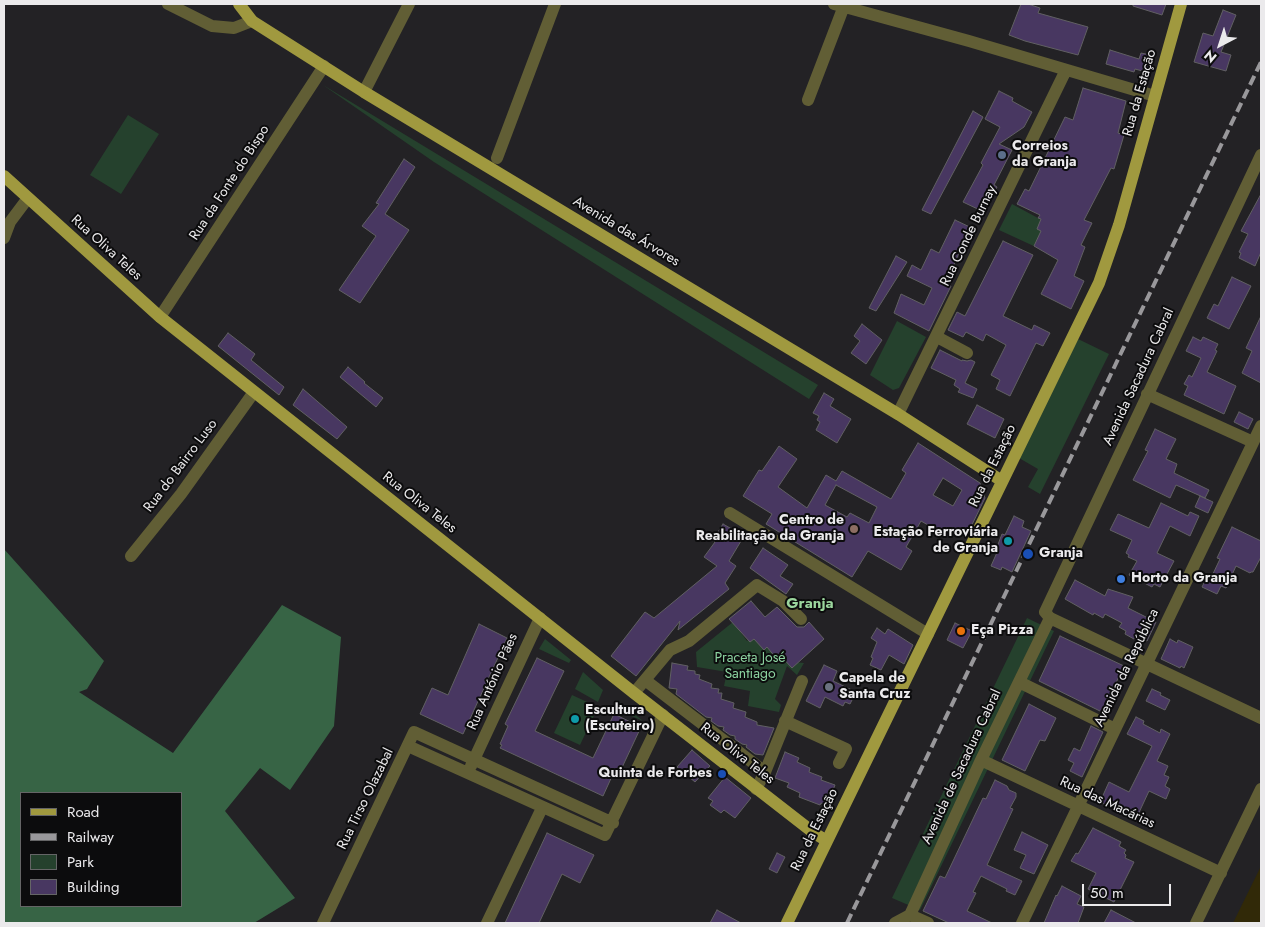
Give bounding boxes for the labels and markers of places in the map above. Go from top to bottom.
place label: Correios da Granja [1012,139,1076,172]
marker: Correios da Granja [996,149,1008,161]
place label: Centro de Reabilitação da Granja [696,513,844,546]
marker: Centro de Reabilitação da Granja [848,523,860,535]
place label: Estação Ferroviária de Granja [873,525,998,558]
marker: Estação Ferroviária de Granja [1002,535,1014,547]
place label: Granja [1039,546,1083,562]
marker: Granja [1021,547,1035,561]
place label: Horto da Granja [1131,571,1237,587]
marker: Horto da Granja [1115,573,1127,585]
place label: Eça Pizza [971,623,1033,639]
marker: Eça Pizza [955,625,967,637]
place label: Capela de Santa Cruz [839,671,910,704]
marker: Capela de Santa Cruz [823,681,835,693]
place label: Escultura (Escuteiro) [585,703,654,736]
marker: Escultura (Escuteiro) [569,713,581,725]
place label: Quinta de Forbes [599,766,712,782]
marker: Quinta de Forbes [716,768,728,780]

